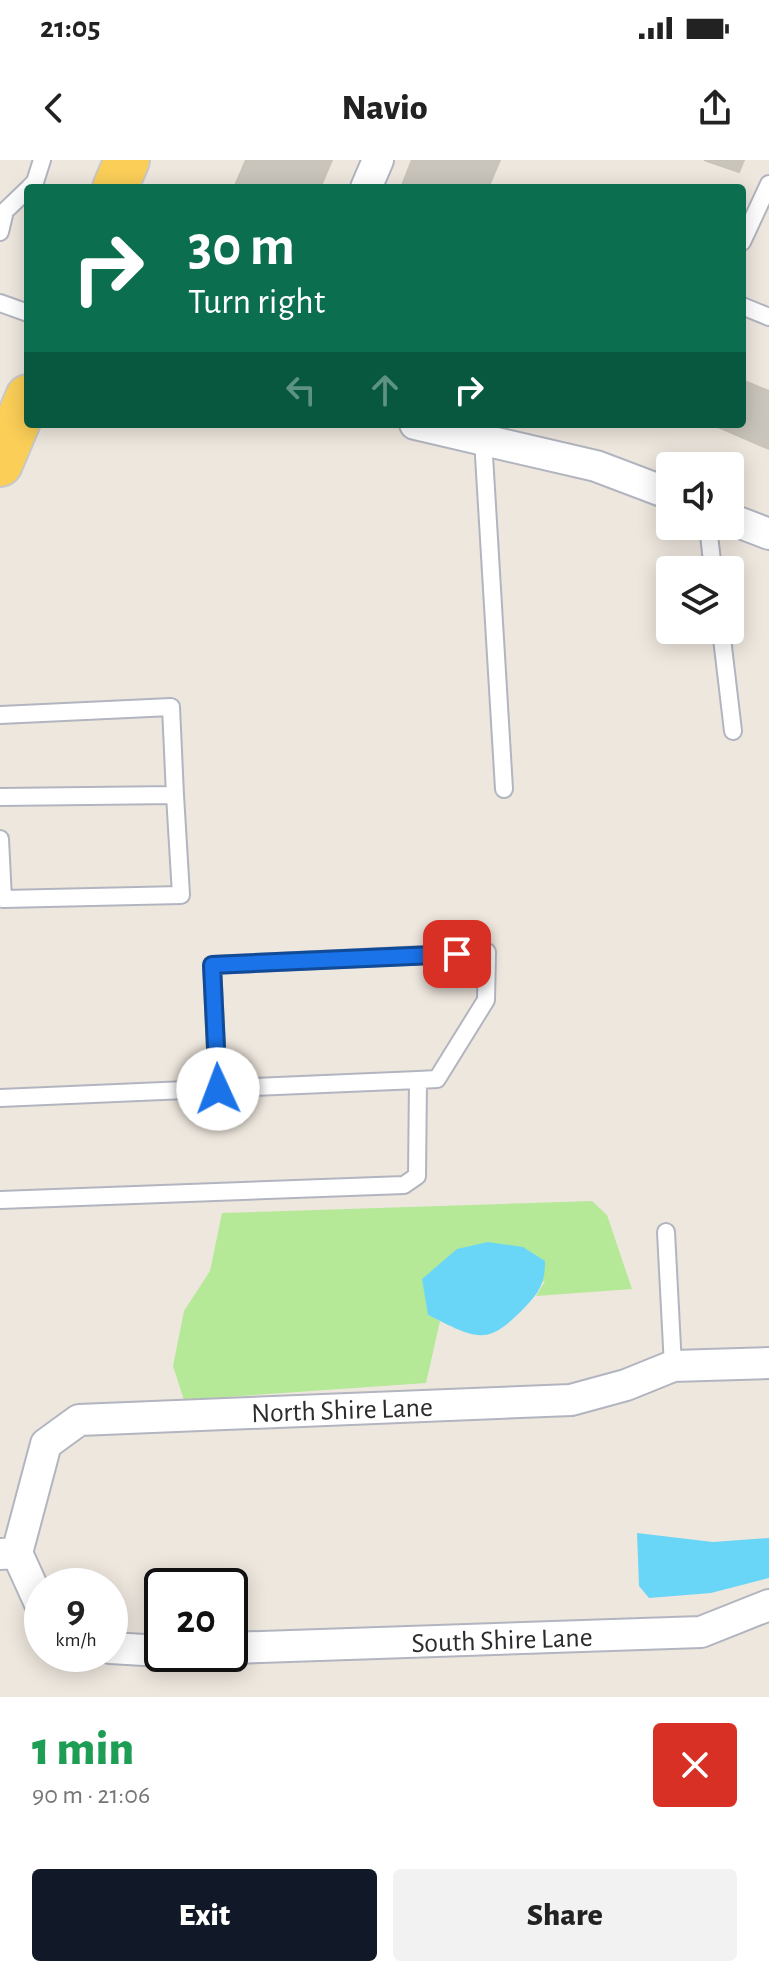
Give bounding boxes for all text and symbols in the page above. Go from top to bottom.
text: 21:05 [40,13,100,43]
icon: back [32,86,76,130]
icon: share [693,86,737,130]
text: Navio [341,90,428,126]
icon: right [56,216,160,320]
text: 30 m [188,219,295,275]
text: Turn right [188,284,325,320]
icon: left [279,368,323,412]
icon: ahead [363,368,407,412]
icon: right [447,368,491,412]
map controls [656,452,744,644]
button: sound [656,452,744,540]
button: layers [656,556,744,644]
pin [423,920,491,988]
icon: arrive [435,932,479,976]
position arrow [176,1047,260,1131]
street label: North Shire Lane [251,1394,433,1428]
speed limit sign: 20 [144,1568,248,1672]
text: 9 [66,1590,86,1630]
street label: South Shire Lane [411,1624,593,1658]
text: km/h [55,1630,97,1650]
button: close [653,1723,737,1807]
text: 1 min [32,1726,134,1774]
text: 90 m · 21:06 [32,1782,150,1808]
button: Exit [32,1869,377,1961]
button: Share [393,1869,737,1961]

